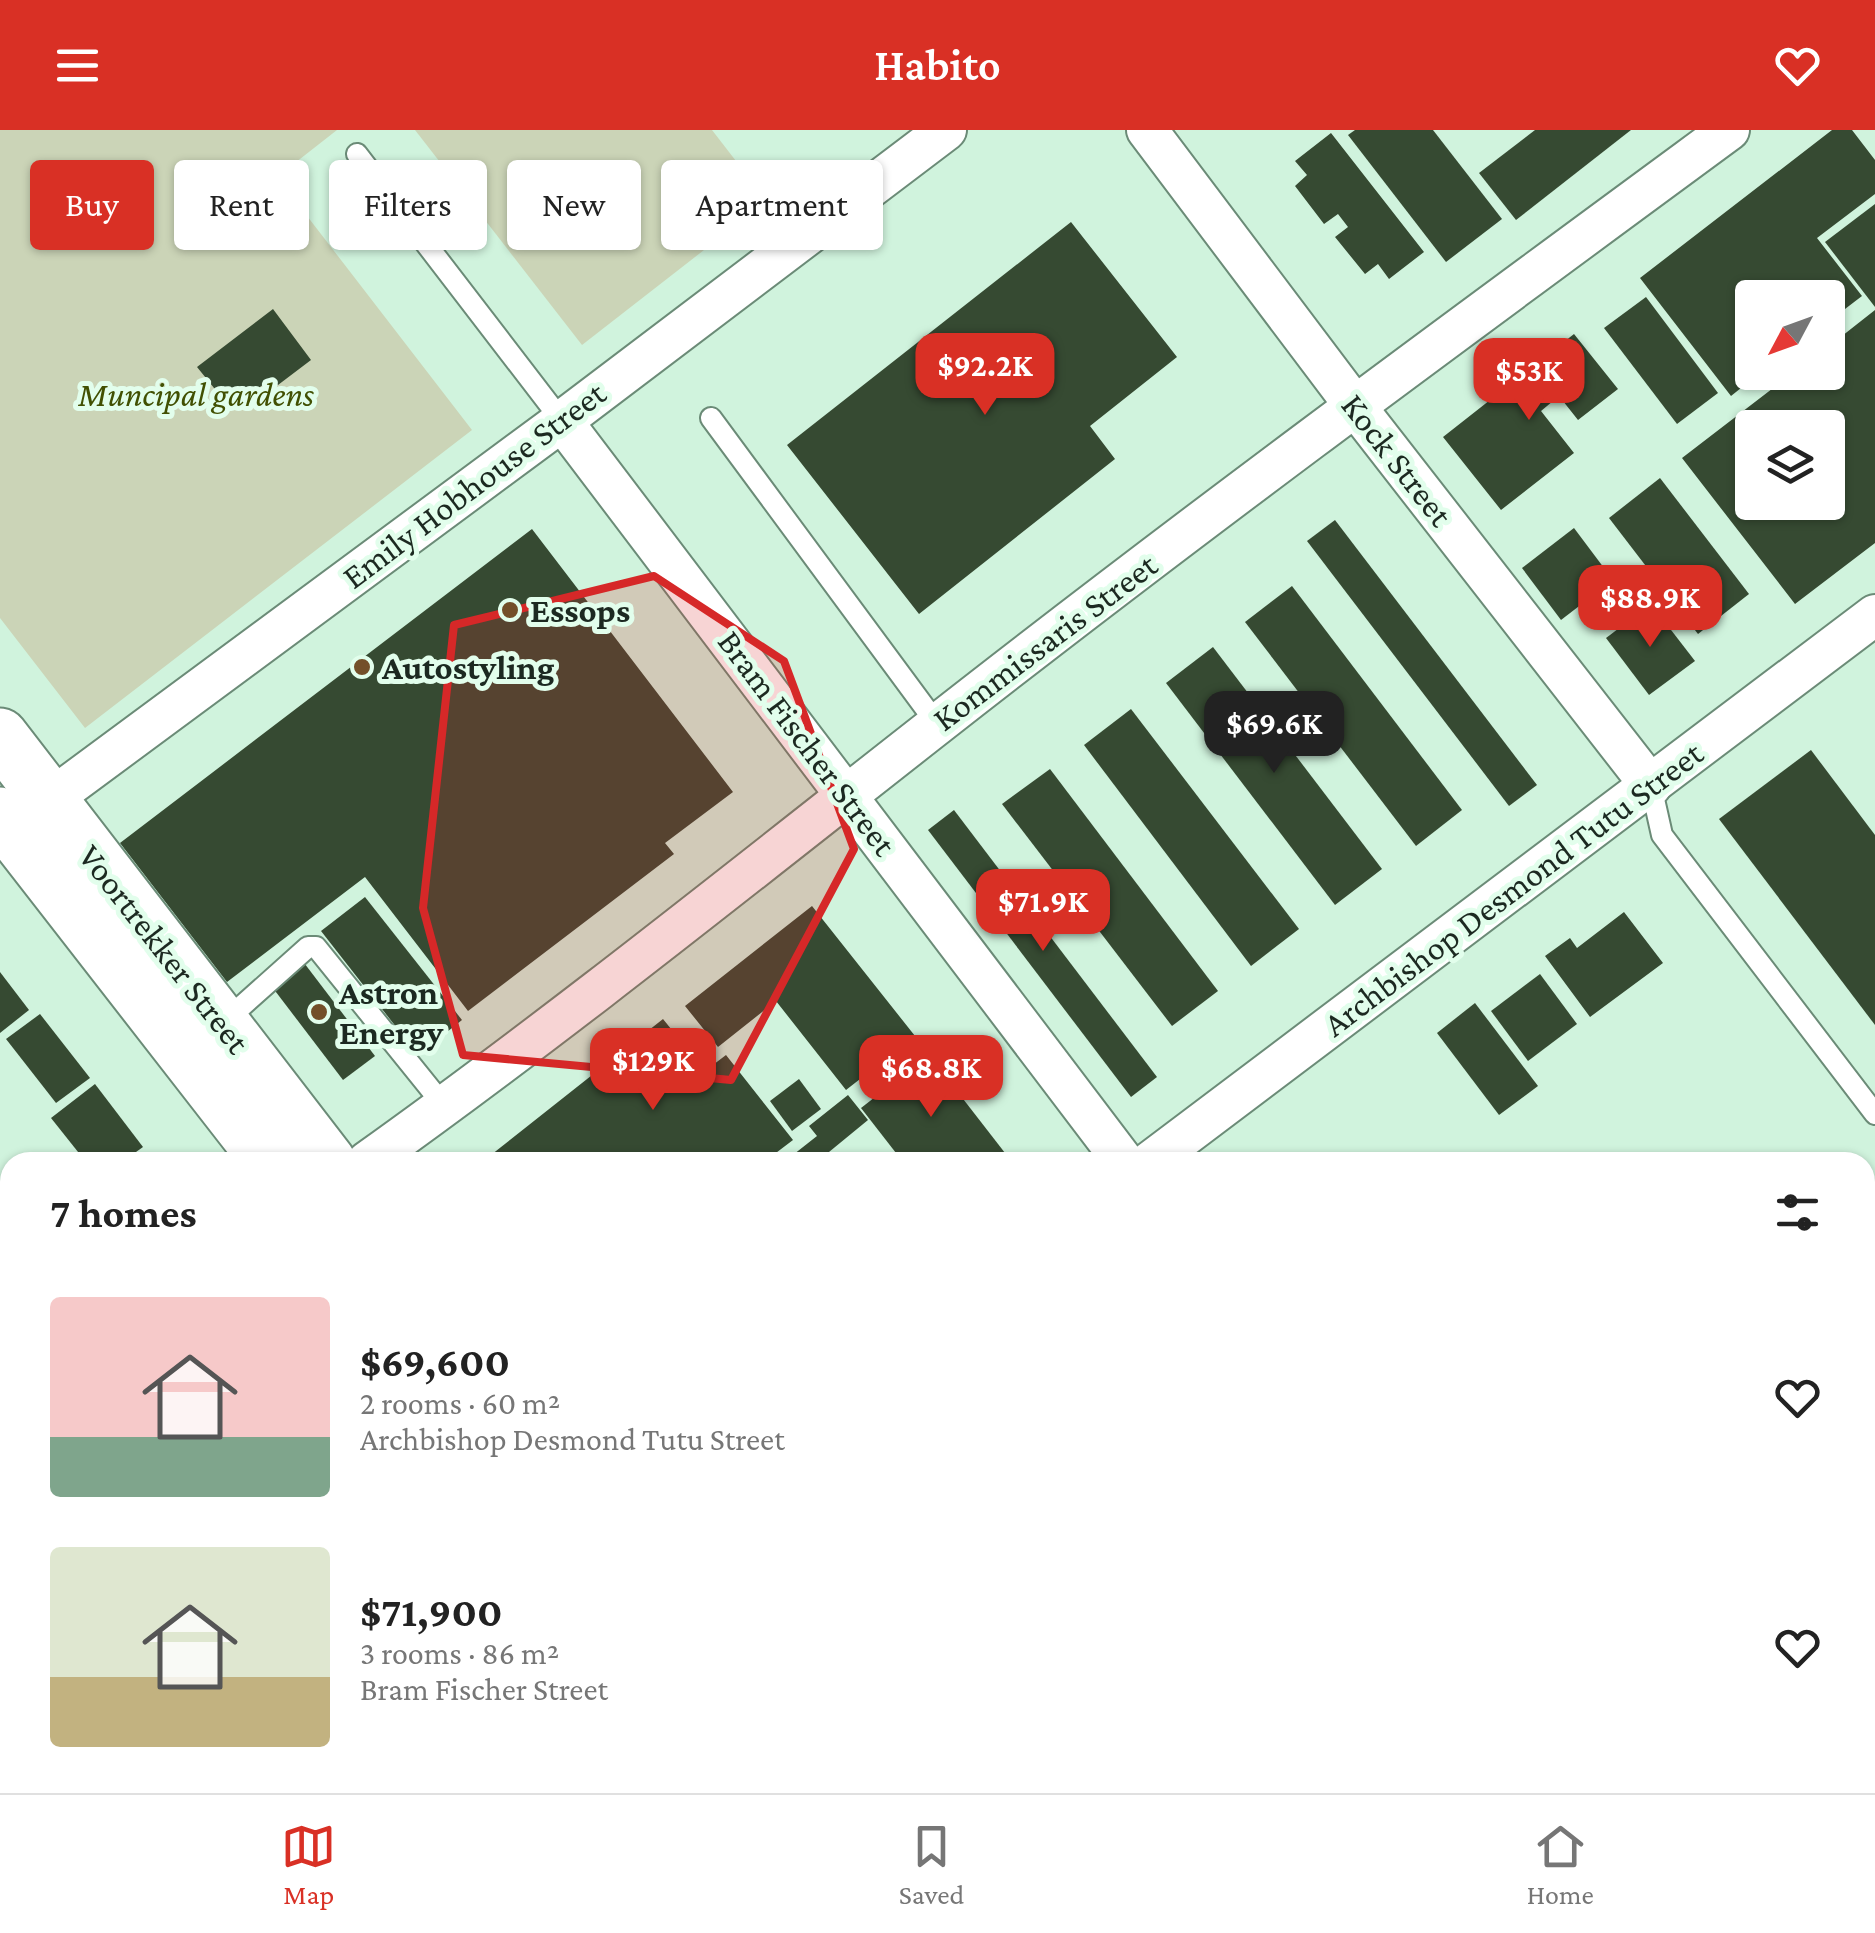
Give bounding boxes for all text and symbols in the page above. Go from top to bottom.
icon: menu [50,38,105,93]
icon: heart [1770,38,1825,93]
text: Habito [874,40,1001,90]
chip: Buy [30,160,154,250]
chip: Rent [174,160,309,250]
chip: Filters [329,160,487,250]
chip: New [507,160,641,250]
chip: Apartment [661,160,883,250]
north arrow [1735,280,1845,390]
map controls [1735,280,1845,520]
pin: $92.2K [904,333,1066,418]
pin: $53K [1470,338,1588,423]
text: $92.2K [937,347,1033,383]
text: $53K [1496,352,1563,388]
street label: Emily Hobhouse Street [335,373,613,597]
park label: Muncipal gardens [77,375,314,414]
street label: Kock Street [1333,386,1461,534]
button: layers [1735,410,1845,520]
street label: Kommissaris Street [925,545,1165,739]
pin: $88.9K [1569,565,1731,650]
text: $88.9K [1600,579,1700,615]
place label: Essops [530,591,630,630]
marker: Essops [499,599,521,621]
street label: Bram Fischer Street [710,623,904,863]
place label: Autostyling [381,648,555,687]
marker: Autostyling [351,656,373,678]
pin: $69.6K [1193,691,1355,776]
text: $69.6K [1226,705,1322,741]
street label: Archbishop Desmond Tutu Street [1316,733,1711,1044]
street label: Voortrekker Street [70,837,258,1061]
pin: $71.9K [962,869,1124,954]
text: $71.9K [998,883,1088,919]
place label: Astron Energy [338,973,444,1052]
marker: Astron Energy [308,1001,330,1023]
pin: $129K [583,1028,723,1113]
pin: $68.8K [850,1035,1012,1120]
text: $129K [612,1042,694,1078]
text: $68.8K [881,1049,981,1085]
icon: filters [1770,1185,1825,1240]
text: 7 homes [50,1189,197,1236]
icon: home [130,1337,250,1457]
text: $69,600 [360,1338,510,1385]
icon: heart [1770,1370,1825,1425]
text: 2 rooms · 60 m² [360,1385,560,1421]
text: Archbishop Desmond Tutu Street [360,1421,785,1457]
icon: home [130,1587,250,1707]
text: $71,900 [360,1588,503,1635]
icon: heart [1770,1620,1825,1675]
text: 3 rooms · 86 m² [360,1635,559,1671]
text: Bram Fischer Street [360,1671,608,1707]
tab: Map [281,1819,336,1910]
tab: Saved [899,1819,964,1910]
tab: Home [1527,1819,1594,1910]

